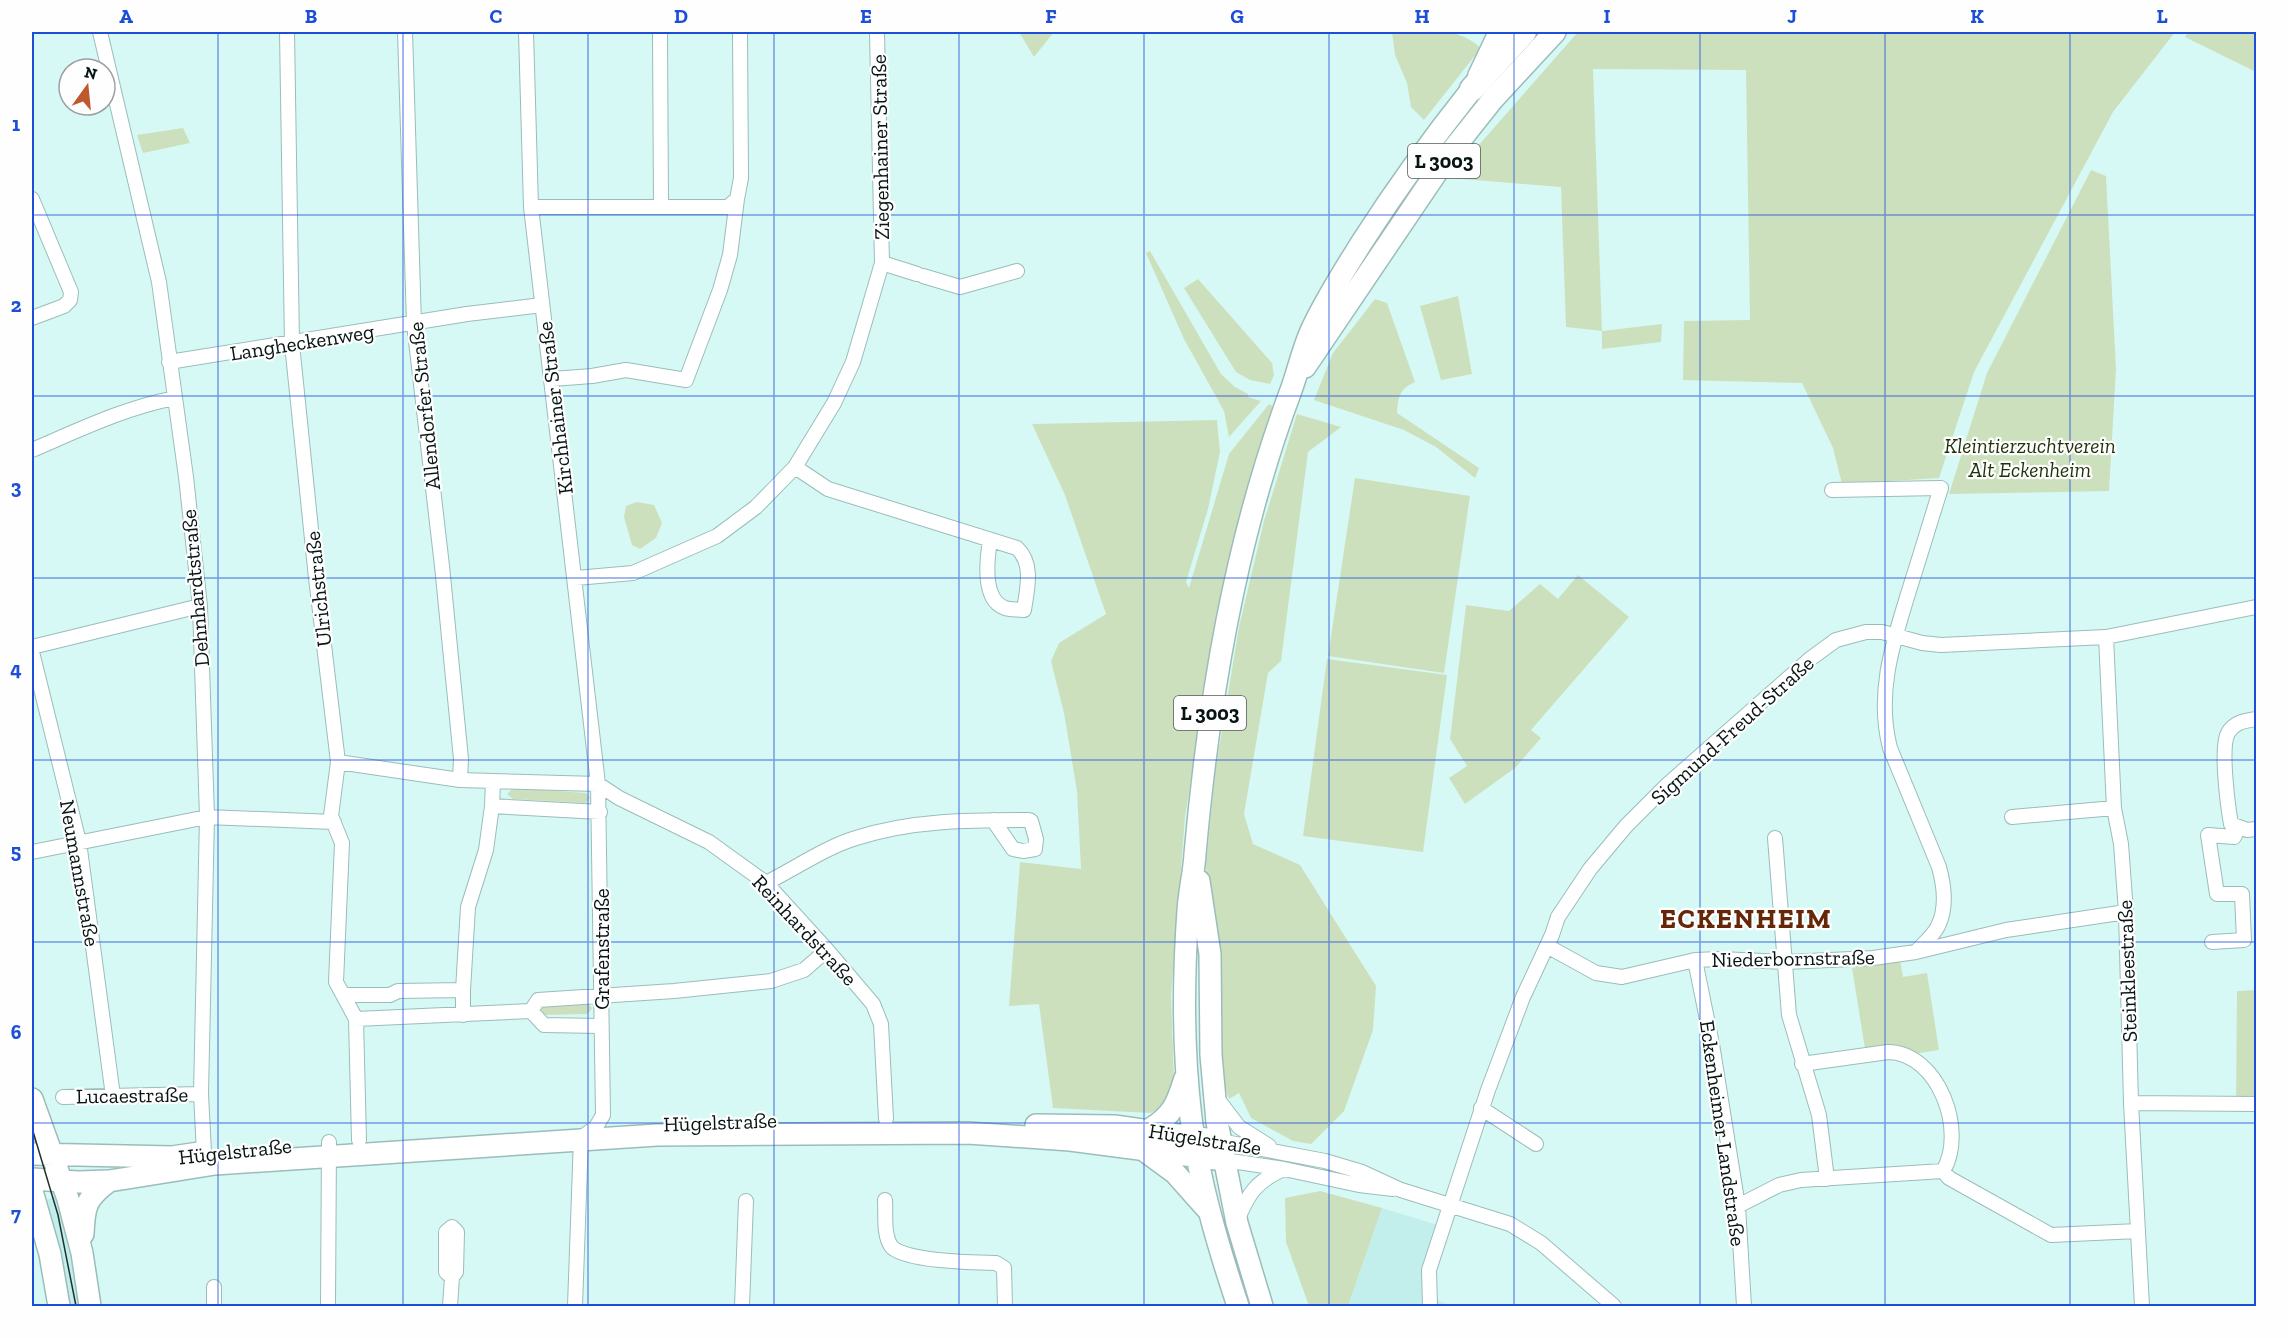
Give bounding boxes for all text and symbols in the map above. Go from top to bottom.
text: A [119,4,133,28]
text: B [305,4,317,28]
text: C [490,4,503,28]
text: D [674,4,688,28]
text: E [860,4,872,28]
text: F [1045,4,1057,28]
text: G [1230,4,1244,28]
text: H [1414,4,1430,28]
text: I [1603,4,1611,28]
text: J [1787,4,1797,28]
text: K [1970,4,1984,28]
text: L [2156,4,2168,28]
street label: Ziegenhainer Straße [866,54,894,240]
north arrow [57,57,117,117]
text: N [82,62,99,84]
text: 1 [12,112,20,136]
road number: L 3003 [1408,144,1480,178]
text: 2 [11,293,22,317]
street label: Langheckenweg [228,318,376,366]
street label: Kirchhainer Straße [532,320,578,496]
street label: Allendorfer Straße [403,321,445,491]
park label: Kleintierzuchtverein Alt Eckenheim [1944,433,2116,482]
text: 3 [11,475,22,499]
street label: Dehnhardtstraße [176,508,214,668]
street label: Ulrichstraße [299,530,337,648]
street label: Sigmund-Freud-Straße [1645,650,1819,810]
text: 4 [10,657,22,681]
road number: L 3003 [1174,696,1246,730]
street label: Neumannstraße [55,798,105,948]
text: 5 [11,839,21,863]
street label: Reinhardstraße [747,869,863,991]
street label: Grafenstraße [589,888,614,1010]
street label: Steinkleestraße [2112,899,2142,1043]
district label: ECKENHEIM [1660,903,1832,935]
street label: Niederbornstraße [1711,944,1875,972]
street label: Eckenheimer Landstraße [1695,1018,1751,1248]
text: 6 [11,1020,22,1044]
street label: Lucaestraße [76,1082,188,1108]
street label: Hügelstraße [663,1108,777,1136]
street label: Hügelstraße [1147,1118,1263,1160]
street label: Hügelstraße [177,1133,293,1169]
text: 7 [11,1202,21,1226]

